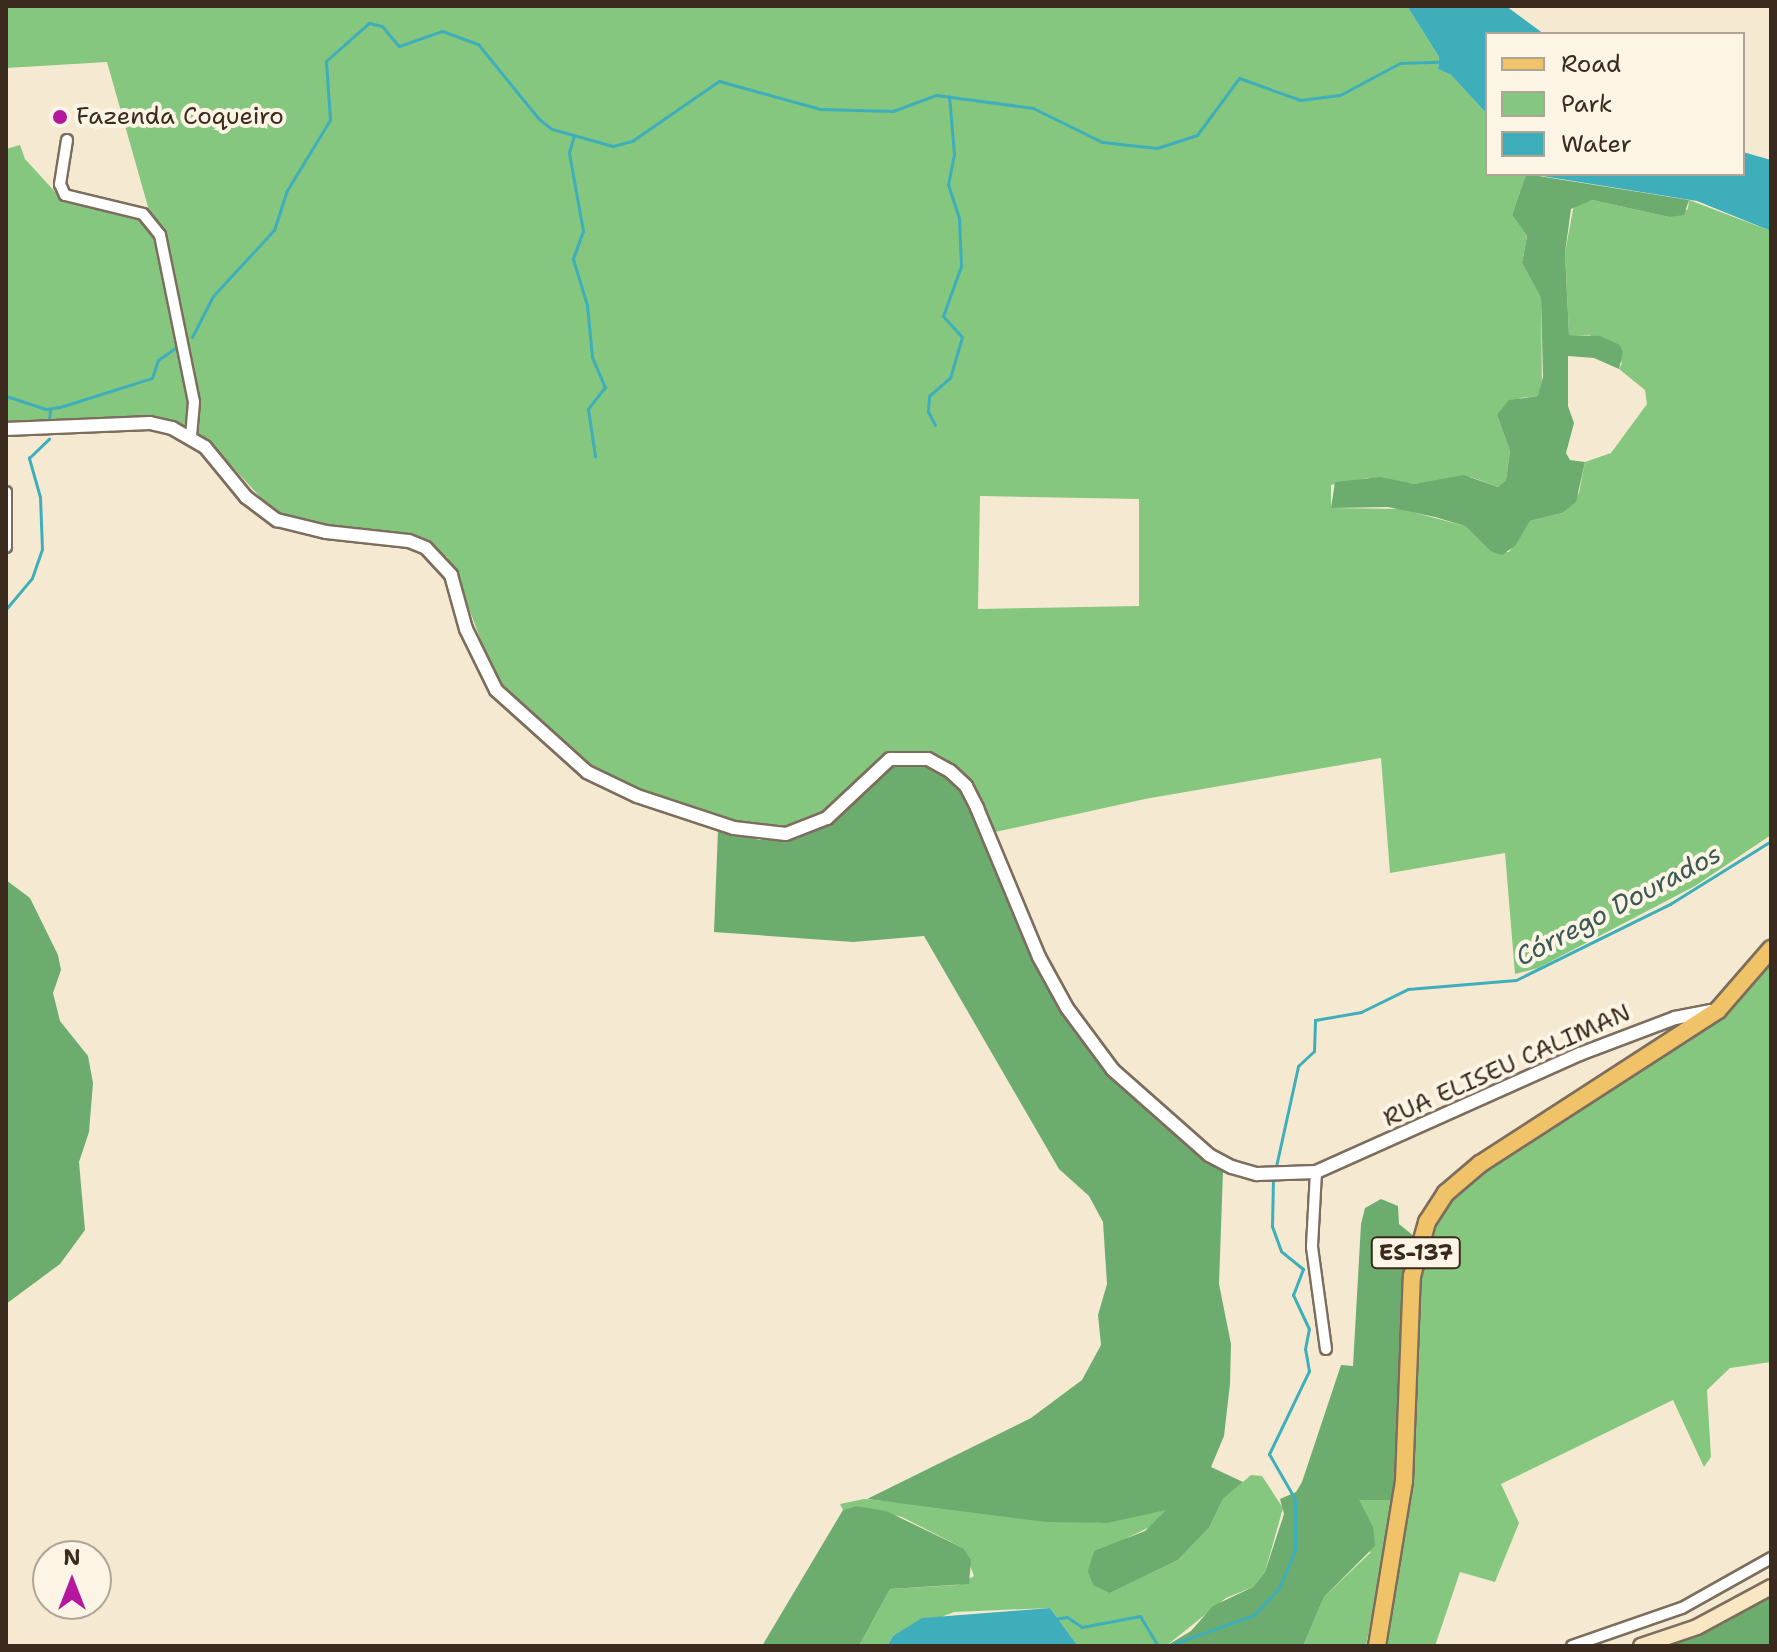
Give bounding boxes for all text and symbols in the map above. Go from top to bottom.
legend [1485,32,1745,176]
text: Road [1561,48,1621,80]
text: Park [1561,88,1613,120]
place label: Fazenda Coqueiro [76,103,284,131]
marker: Fazenda Coqueiro [51,108,69,126]
text: Water [1561,128,1632,160]
water label: Córrego Dourados [1510,838,1726,972]
street label: RUA ELISEU CALIMAN [1379,999,1635,1133]
road number: ES-137 [1370,1235,1462,1271]
north arrow [32,1540,112,1620]
text: N [63,1543,81,1572]

